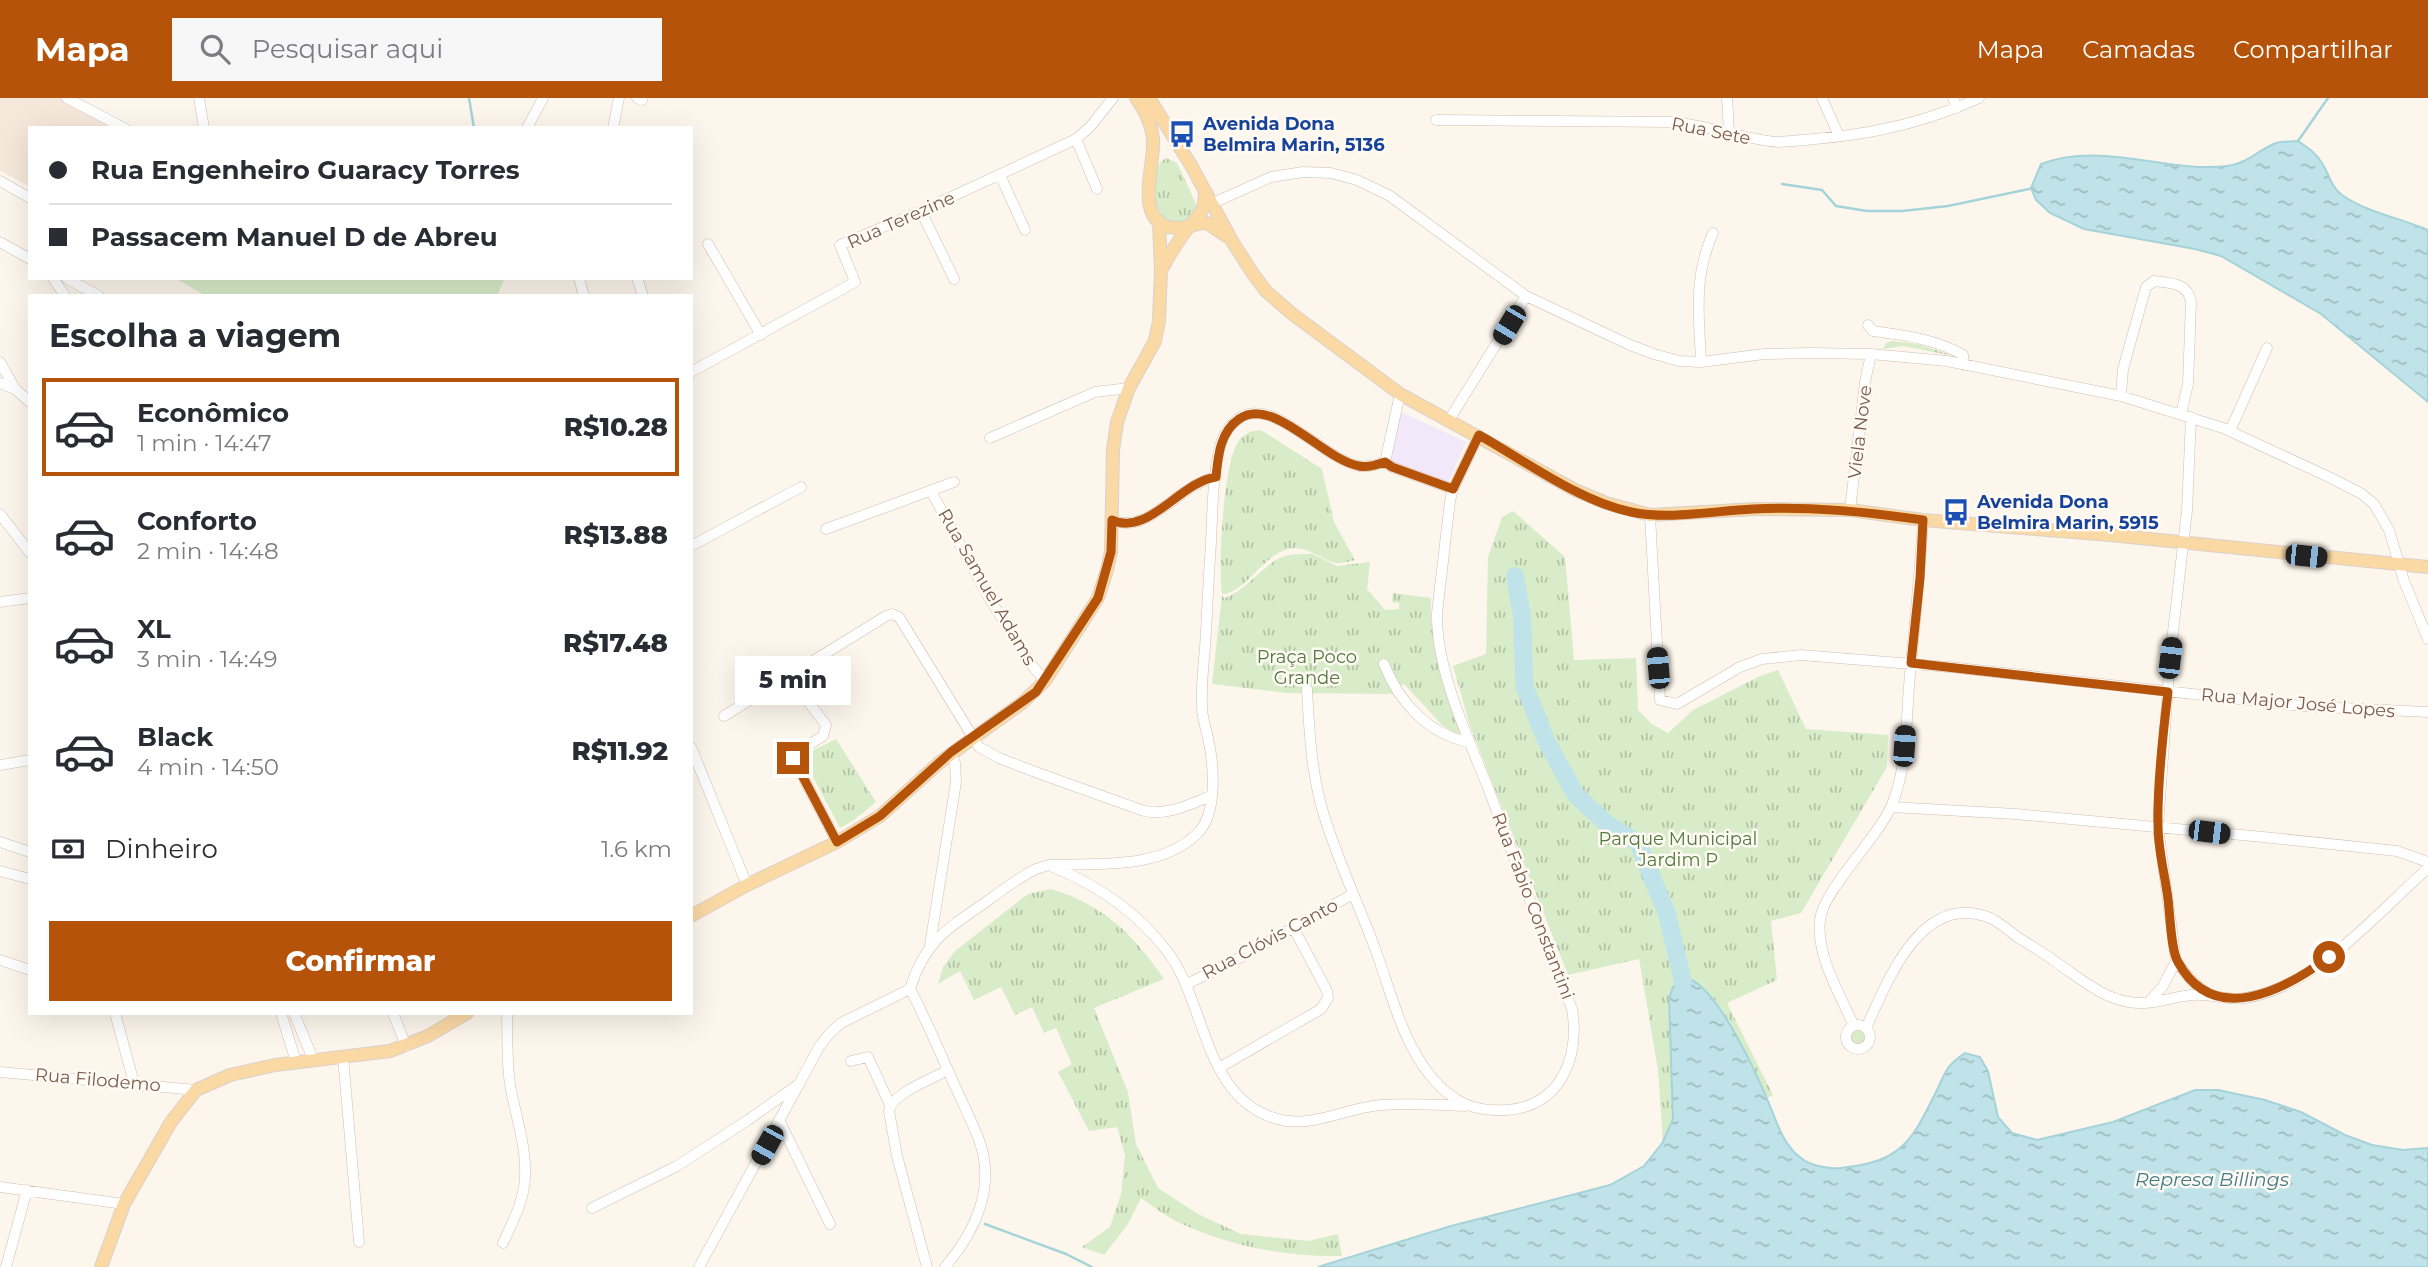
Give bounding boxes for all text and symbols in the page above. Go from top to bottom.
search box [172,18,662,81]
text: Mapa [35,29,130,69]
icon: search [196,30,234,68]
text: Pesquisar aqui [252,33,443,65]
text: Mapa [1977,35,2044,64]
text: Camadas [2082,35,2195,64]
text: Compartilhar [2233,35,2393,64]
place label: Avenida Dona Belmira Marin, 5136 [1202,113,1385,156]
street label: Rua Sete [1670,113,1753,149]
bus stop icon: Avenida Dona Belmira Marin, 5136 [1167,119,1197,149]
text: Rua Engenheiro Guaracy Torres [91,154,520,186]
street label: Rua Terezine [844,186,958,254]
text: Passacem Manuel D de Abreu [91,221,498,253]
car [1490,302,1529,348]
text: Escolha a viagem [49,316,341,355]
street label: Viela Nove [1843,384,1877,480]
icon: car [53,396,116,459]
text: Econômico [137,397,289,429]
text: R$10.28 [564,411,668,443]
text: 1 min · 14:47 [137,429,271,457]
place label: Avenida Dona Belmira Marin, 5915 [1976,491,2159,534]
bus stop icon: Avenida Dona Belmira Marin, 5915 [1941,497,1971,527]
icon: car [53,504,116,567]
text: Conforto [137,505,257,537]
street label: Rua Samuel Adams [933,505,1041,669]
text: R$13.88 [564,519,668,551]
text: 2 min · 14:48 [137,537,279,565]
car [2285,543,2328,569]
icon: car [53,612,116,675]
text: XL [137,613,171,645]
text: R$17.48 [563,627,668,659]
car [2158,636,2183,680]
text: 3 min · 14:49 [137,645,278,673]
park label: Praça Poco Grande [1257,646,1357,689]
car [1646,646,1671,690]
callout: 5 min [735,656,851,706]
text: 5 min [759,666,827,694]
street label: Rua Major José Lopes [2200,684,2396,722]
icon: car [53,720,116,783]
text: Black [137,721,213,753]
car [1893,724,1916,768]
text: R$11.92 [572,735,668,767]
route end [777,742,809,774]
text: 4 min · 14:50 [137,753,279,781]
street label: Rua Fabio Constantini [1487,809,1579,1003]
car [2187,819,2232,845]
park label: Parque Municipal Jardim P [1599,828,1757,871]
icon: cash [49,830,87,868]
text: Dinheiro [105,833,218,865]
text: 1.6 km [601,835,672,863]
street label: Rua Clóvis Canto [1198,894,1342,984]
button: Confirmar [49,921,672,1001]
route start [2313,941,2345,973]
street label: Rua Filodemo [34,1064,162,1096]
car [748,1122,787,1168]
water label: Represa Billings [2135,1168,2289,1191]

